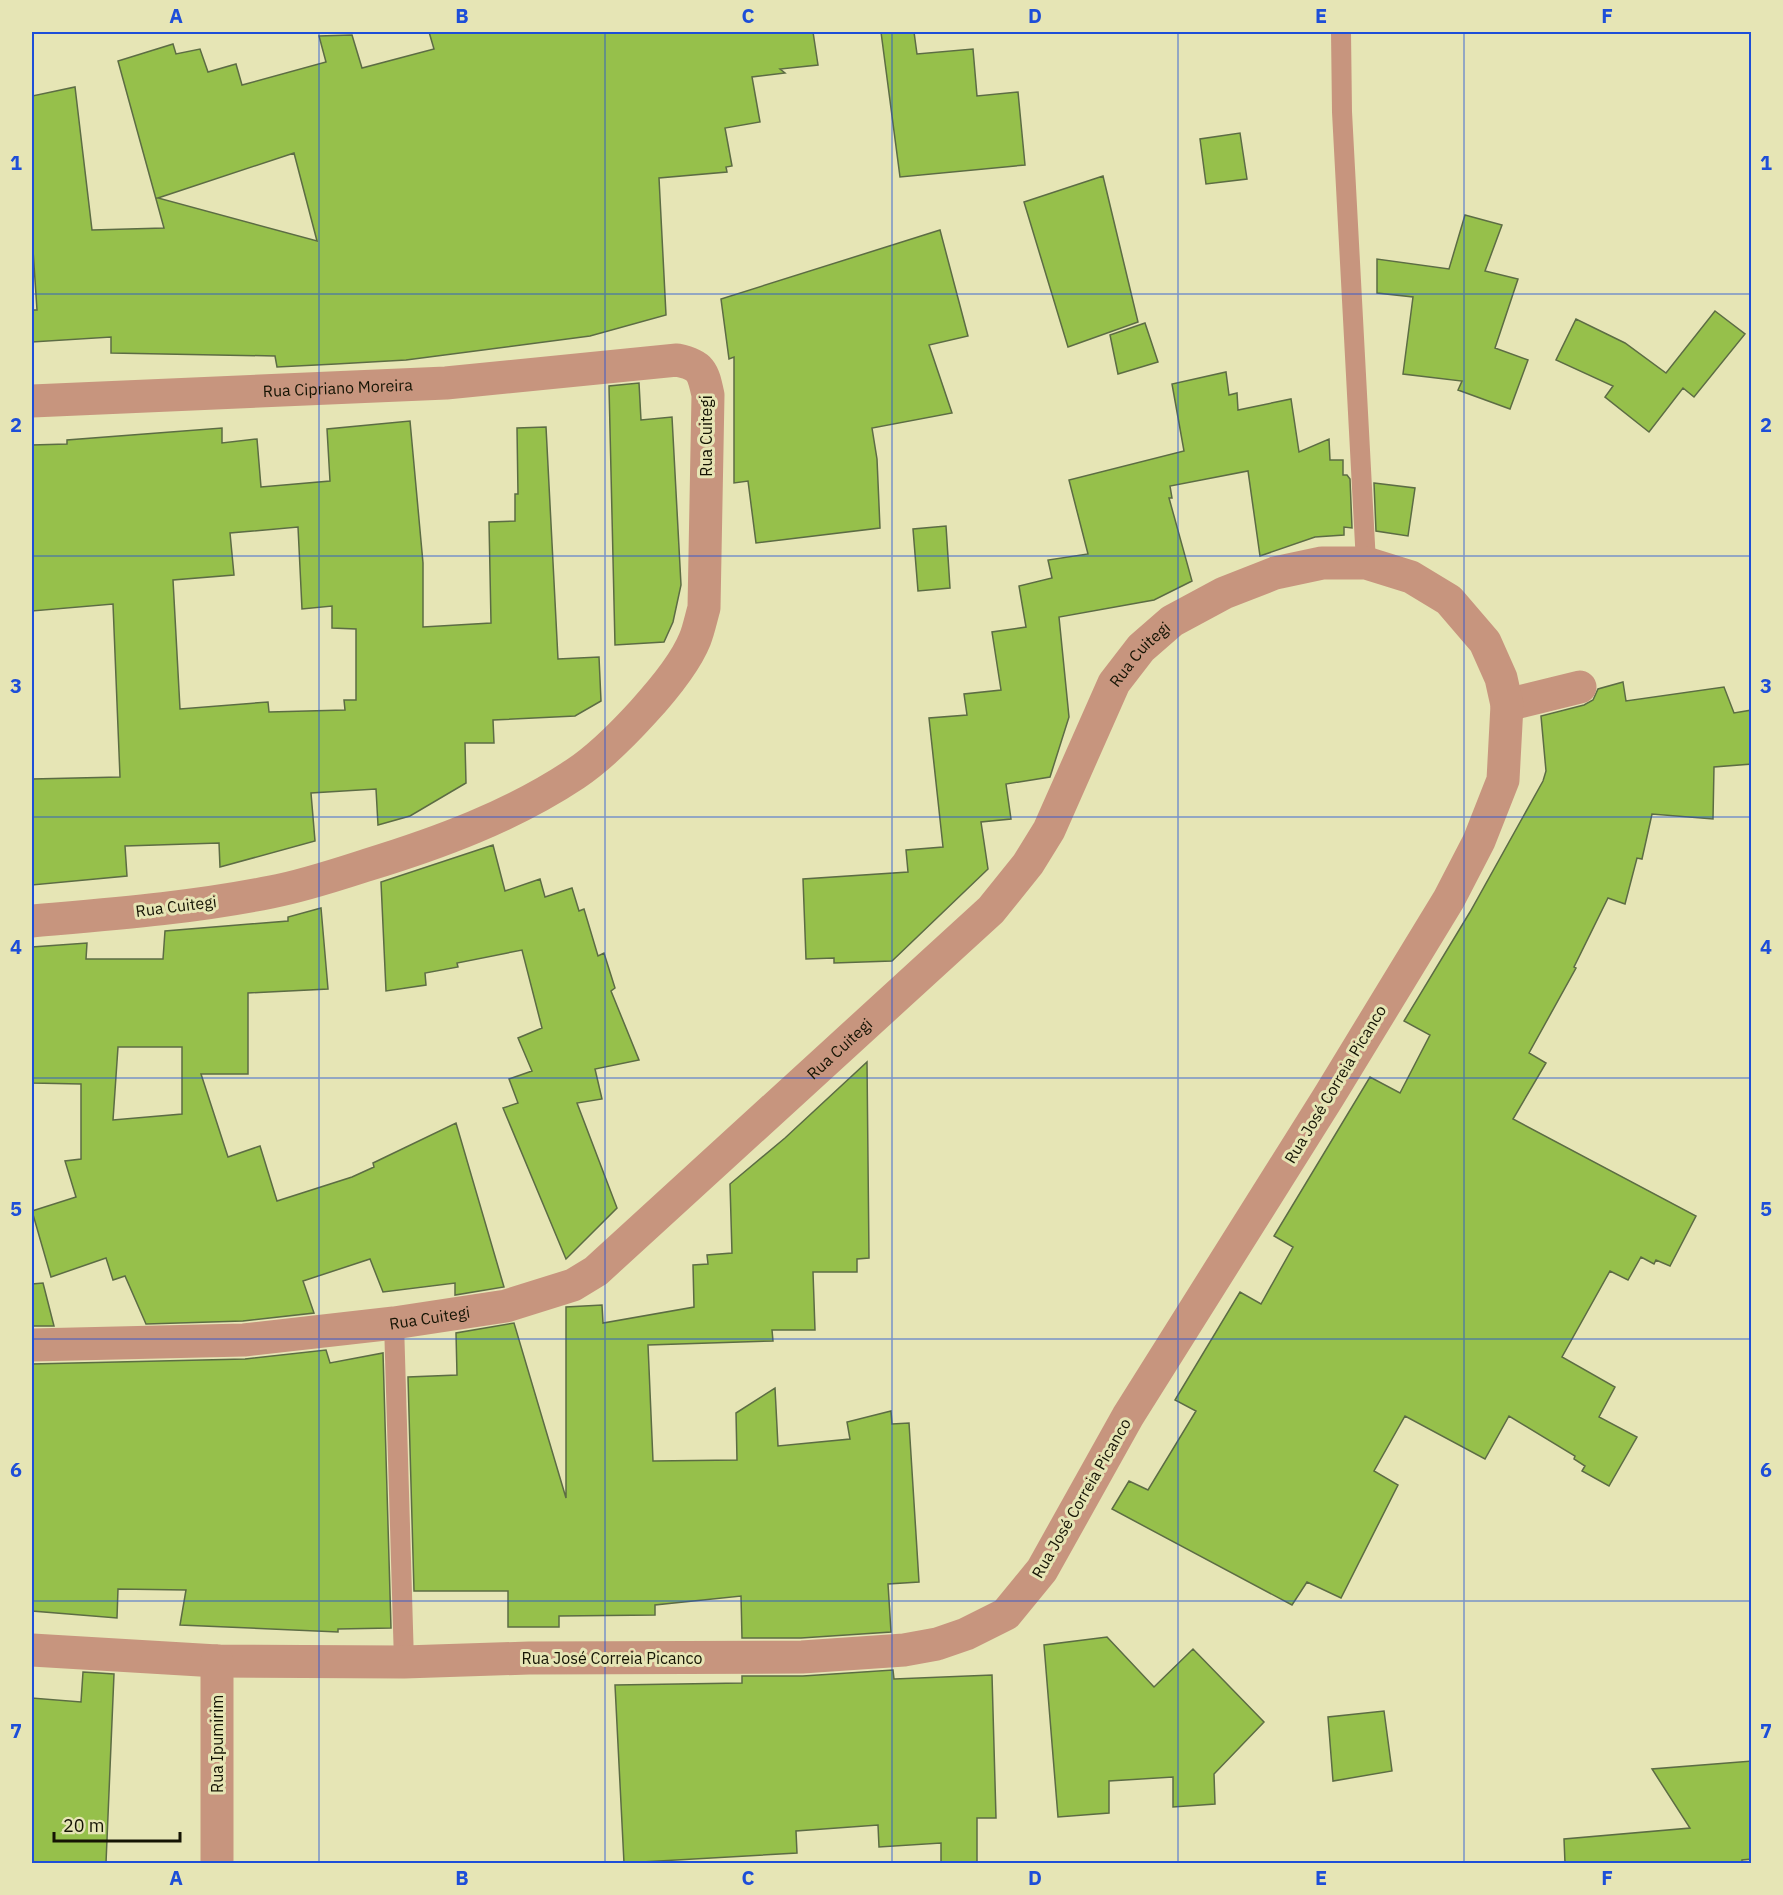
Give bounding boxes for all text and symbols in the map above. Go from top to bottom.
text: A [169,2,183,29]
text: B [455,2,469,29]
text: C [741,2,755,29]
text: D [1028,2,1042,29]
text: E [1315,2,1327,29]
text: F [1601,2,1613,29]
text: 1 [10,149,22,176]
text: 1 [1760,149,1772,176]
street label: Rua Cipriano Moreira [262,374,414,401]
street label: Rua Cuitegi [696,395,716,477]
text: 2 [10,411,22,438]
text: 2 [1760,411,1772,438]
street label: Rua Cuitegi [1105,617,1174,691]
text: 3 [10,672,22,699]
text: 3 [1760,672,1772,699]
street label: Rua Cuitegi [134,891,218,921]
text: 4 [10,933,22,960]
text: 4 [1760,933,1772,960]
street label: Rua José Correia Picanco [1280,1001,1390,1167]
street label: Rua Cuitegi [802,1014,876,1084]
text: 5 [10,1195,22,1222]
text: 5 [1760,1195,1772,1222]
street label: Rua Cuitegi [388,1302,471,1334]
street label: Rua José Correia Picanco [1027,1415,1135,1581]
text: 6 [10,1456,22,1483]
text: 6 [1760,1456,1772,1483]
street label: Rua José Correia Picanco [521,1648,703,1668]
street label: Rua Ipumirim [207,1695,227,1793]
text: 7 [10,1717,22,1744]
text: 7 [1760,1717,1772,1744]
scale bar [54,1805,180,1843]
text: 20 m [63,1814,105,1837]
text: A [169,1864,183,1891]
text: B [455,1864,469,1891]
text: C [741,1864,755,1891]
text: D [1028,1864,1042,1891]
text: E [1315,1864,1327,1891]
text: F [1601,1864,1613,1891]

